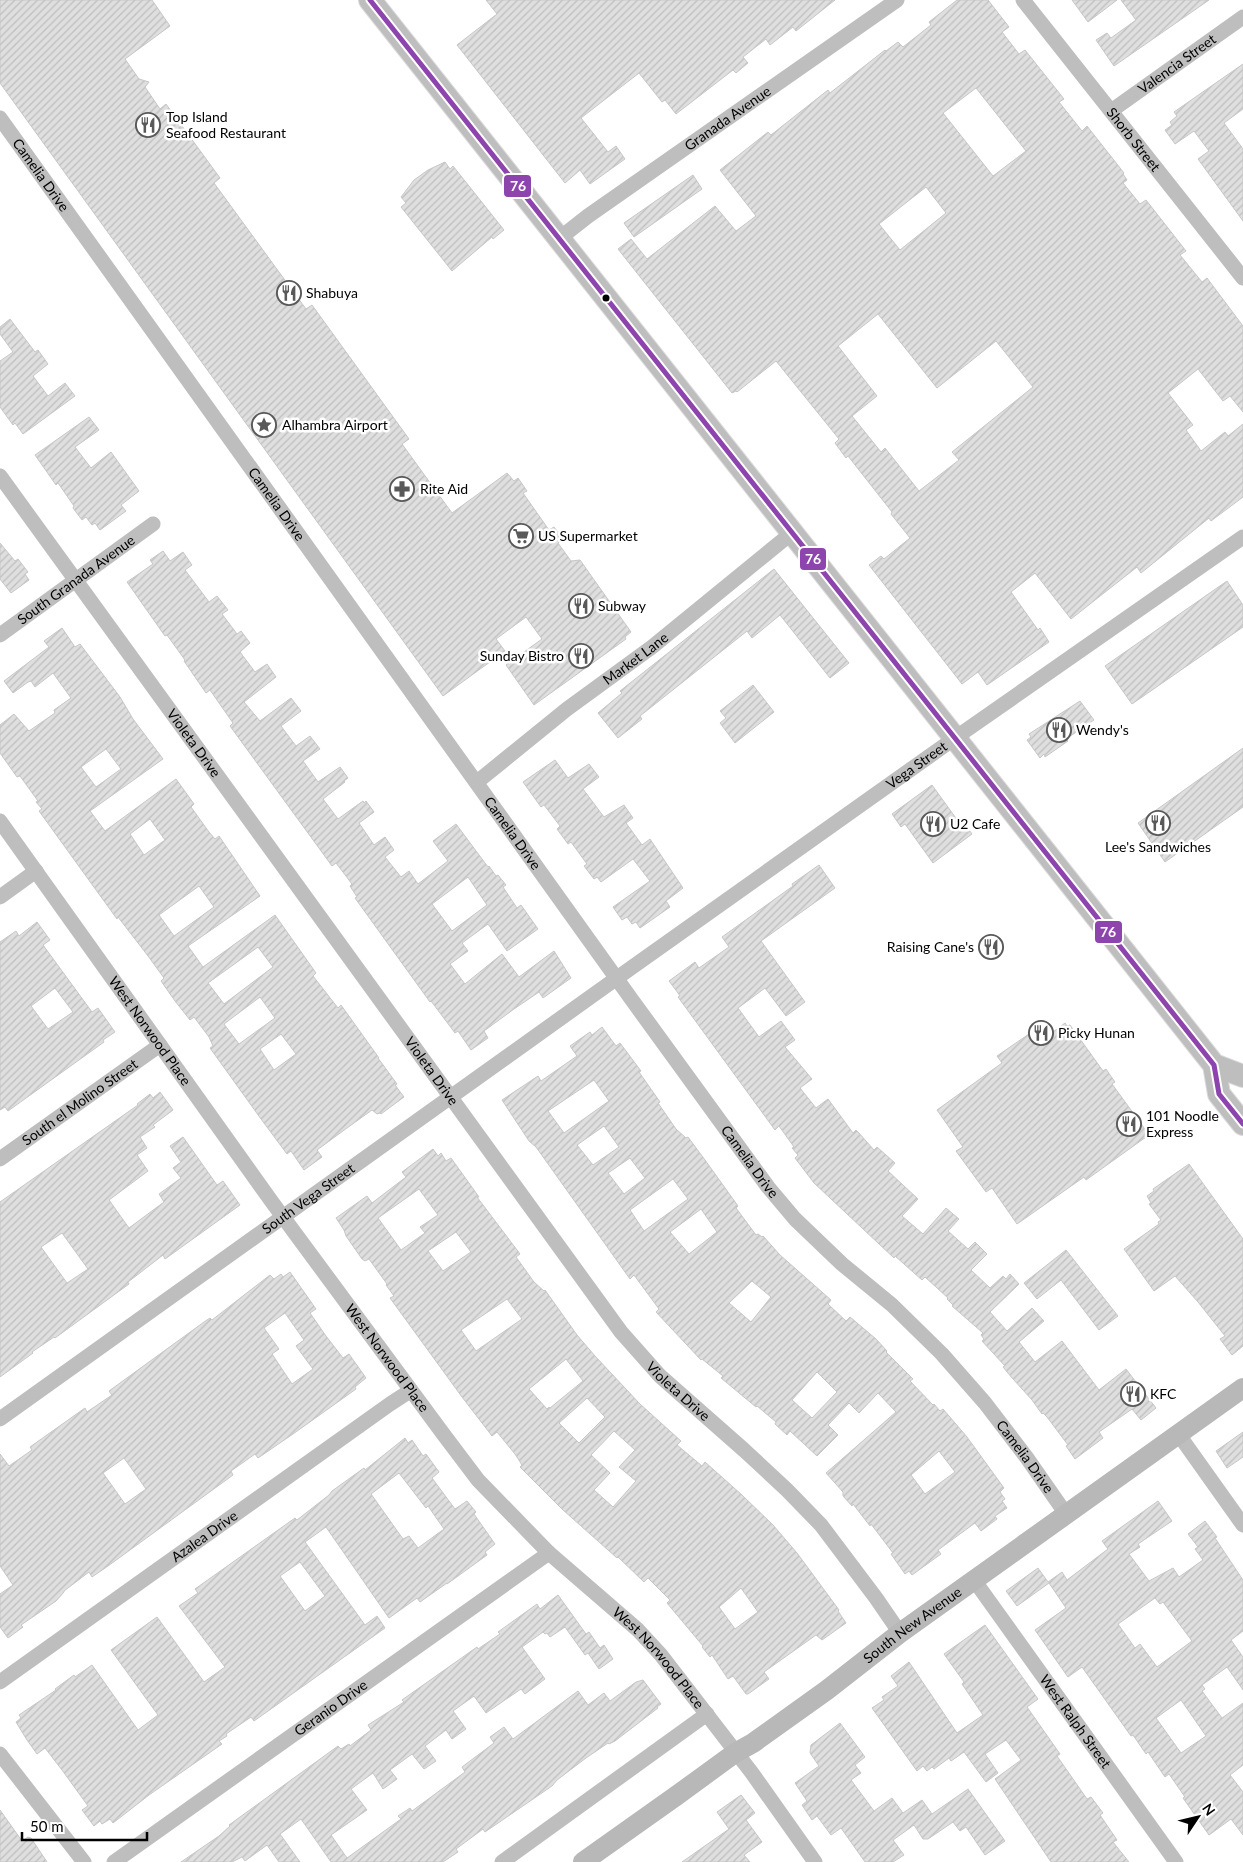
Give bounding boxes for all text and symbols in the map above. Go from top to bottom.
street label: Valencia Street [1134,30,1219,97]
street label: Granada Avenue [681,82,774,154]
street label: Shorb Street [1103,104,1164,175]
place label: Top Island Seafood Restaurant [166,108,286,141]
restaurant icon: Top Island Seafood Restaurant [135,112,161,138]
street label: Camelia Drive [9,135,73,214]
line badge: 76 [503,174,532,198]
text: 76 [510,177,526,194]
restaurant icon: Shabuya [276,280,302,306]
place label: Shabuya [306,284,358,301]
unlabelled marker [601,293,611,303]
place icon: Alhambra Airport [251,412,277,438]
place label: Alhambra Airport [282,416,388,433]
street label: Camelia Drive [245,464,309,544]
pharmacy icon: Rite Aid [389,476,415,502]
place label: Rite Aid [420,480,468,497]
supermarket icon: US Supermarket [508,523,534,549]
place label: US Supermarket [538,527,638,544]
street label: South Granada Avenue [14,531,138,628]
line badge: 76 [799,547,827,571]
text: 76 [805,550,821,567]
restaurant icon: Subway [568,593,594,619]
place label: Subway [598,597,647,614]
street label: Market Lane [599,628,671,688]
restaurant icon: Sunday Bistro [568,643,594,669]
place label: Sunday Bistro [480,647,564,664]
street label: Violeta Drive [164,705,225,780]
restaurant icon: Wendy's [1046,717,1072,743]
place label: Wendy's [1076,721,1129,738]
street label: Vega Street [883,737,950,792]
street label: Camelia Drive [481,793,545,873]
restaurant icon: Lee's Sandwiches [1145,810,1171,836]
restaurant icon: U2 Cafe [920,811,946,837]
place label: U2 Cafe [950,815,1000,832]
place label: Lee's Sandwiches [1105,838,1211,855]
line badge: 76 [1094,920,1123,944]
text: 76 [1100,923,1116,940]
restaurant icon: Raising Cane's [978,934,1004,960]
place label: Raising Cane's [887,938,974,955]
street label: West Norwood Place [106,973,195,1089]
restaurant icon: Picky Hunan [1028,1020,1054,1046]
place label: Picky Hunan [1058,1024,1135,1041]
street label: Violeta Drive [401,1033,463,1108]
street label: South el Molino Street [18,1055,141,1149]
place label: 101 Noodle Express [1146,1107,1219,1140]
restaurant icon: 101 Noodle Express [1116,1111,1142,1137]
street label: Camelia Drive [718,1122,782,1201]
street label: South Vega Street [258,1159,358,1237]
street label: West Norwood Place [342,1300,433,1415]
street label: Violeta Drive [643,1358,714,1424]
restaurant icon: KFC [1120,1381,1146,1407]
place label: KFC [1150,1385,1177,1402]
street label: Camelia Drive [993,1417,1058,1496]
street label: Azalea Drive [168,1506,241,1565]
street label: South New Avenue [860,1583,965,1666]
street label: West Norwood Place [609,1603,708,1712]
street label: West Ralph Street [1037,1671,1115,1771]
street label: Geranio Drive [291,1676,370,1739]
north arrow [1173,1792,1223,1842]
text: N [1199,1800,1219,1819]
scale bar [22,1810,148,1842]
text: 50 m [30,1817,64,1835]

